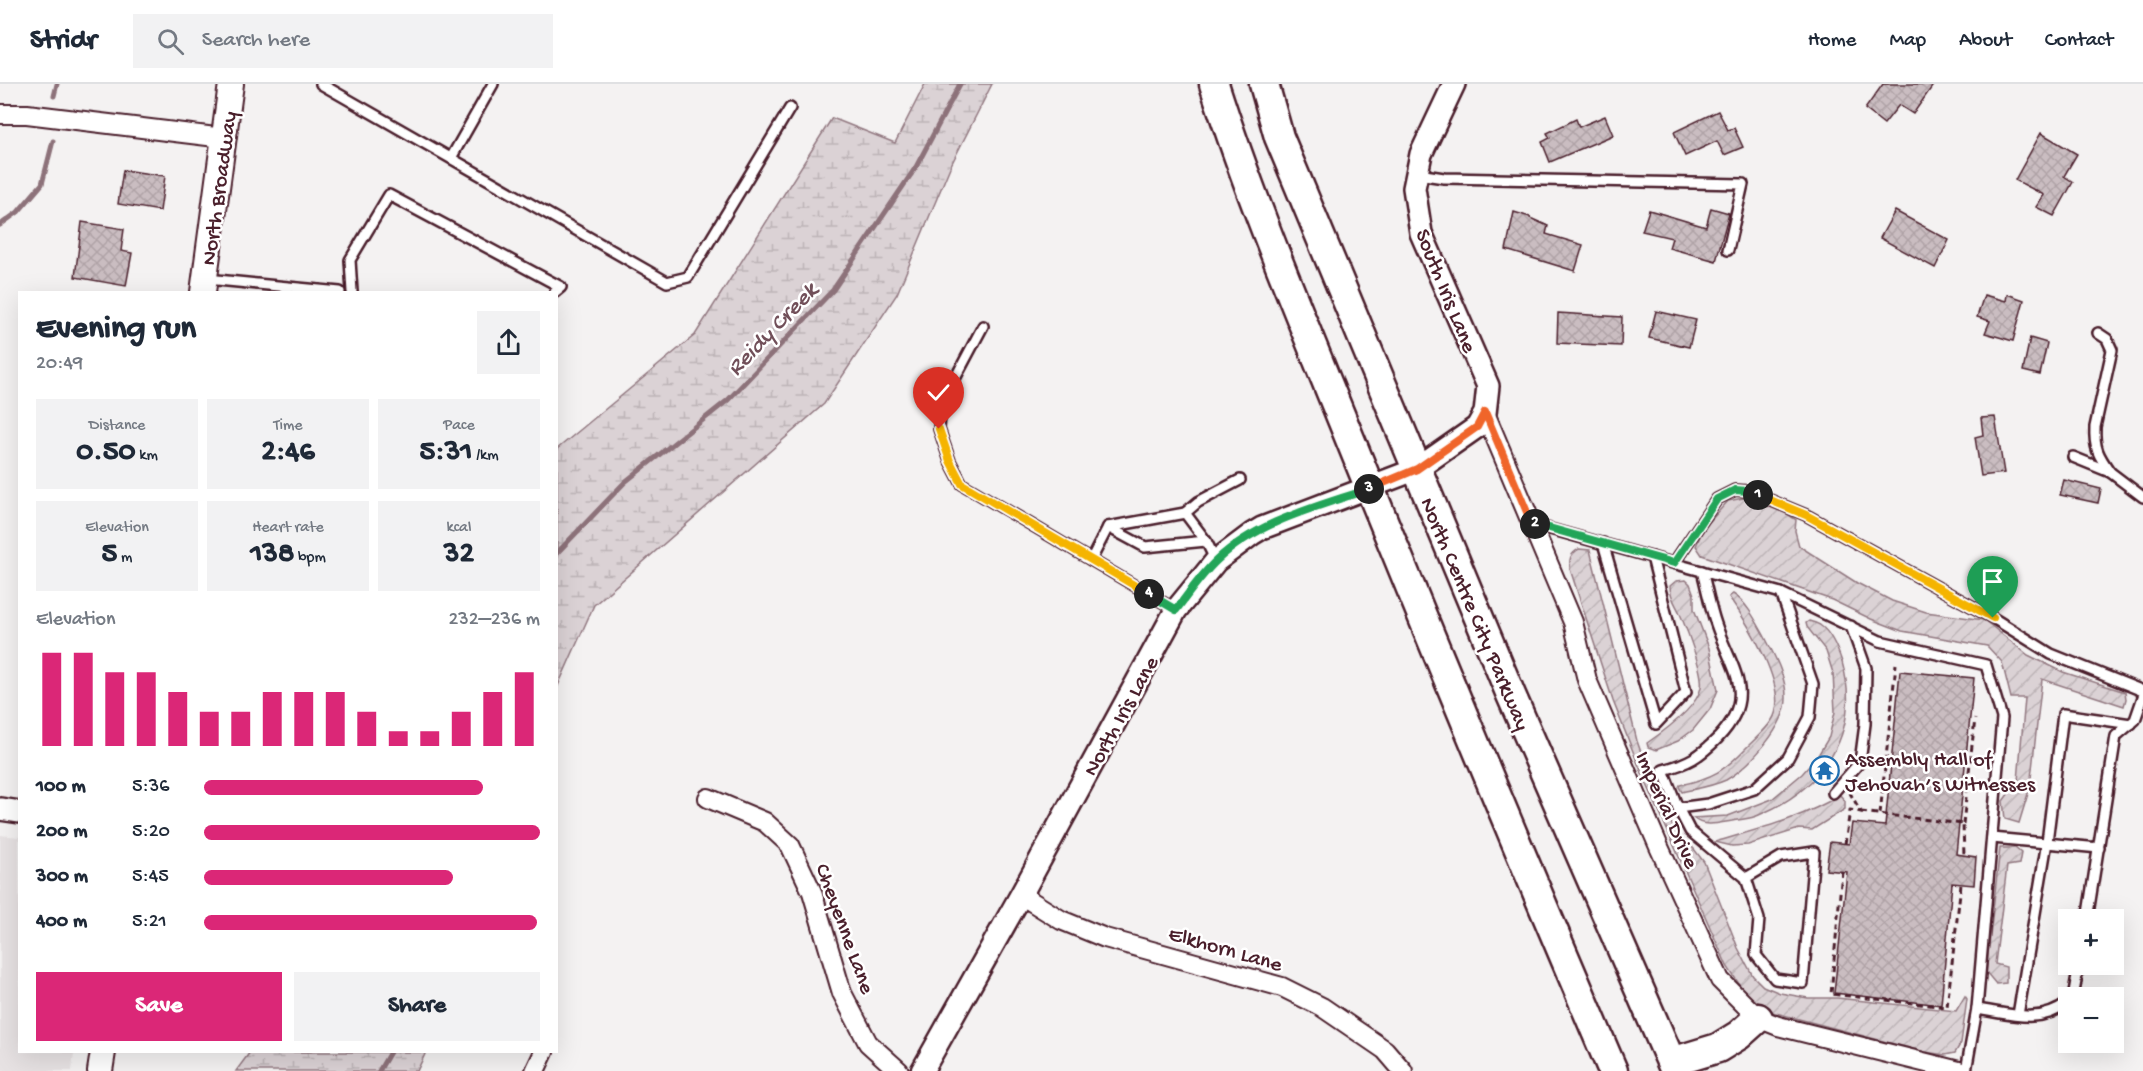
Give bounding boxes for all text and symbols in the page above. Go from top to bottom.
search box [133,14,553,68]
text: Stridr [30,25,97,58]
icon: search [154,25,187,58]
text: Search here [202,28,310,54]
text: Home [1808,29,1856,54]
text: Map [1889,29,1926,54]
text: About [1959,29,2012,54]
text: Contact [2045,29,2113,54]
street label: North Broadway [197,110,245,267]
street label: South Iris Lane [1408,226,1481,358]
water label: Reidy Creek [722,276,827,383]
text: Evening run [36,311,196,349]
button: share [477,311,540,374]
text: 20:49 [36,353,83,376]
pin [913,367,964,429]
icon: check [922,376,955,409]
text: Distance [89,417,145,436]
text: Time [273,417,303,436]
text: Pace [443,417,475,436]
text: 0.50 [76,436,136,471]
text: 2:46 [261,436,315,471]
text: 5:31 [419,436,472,471]
text: km [136,447,158,466]
text: /km [472,447,499,466]
pin: 3 [1354,474,1384,504]
text: 3 [1365,479,1373,498]
pin: 1 [1743,480,1773,510]
text: 1 [1755,485,1761,504]
street label: North Centre City Parkway [1412,494,1534,735]
pin: 2 [1520,509,1550,539]
text: 2 [1531,514,1539,533]
text: Elevation [85,519,149,538]
text: Heart rate [252,519,324,538]
text: kcal [447,519,471,538]
text: 5 [102,538,117,573]
text: 138 [250,538,294,573]
text: 32 [444,538,474,573]
text: m [117,549,132,568]
text: bpm [294,549,326,568]
pin [1967,556,2018,618]
icon: arrive [1976,565,2009,598]
pin: 4 [1134,579,1164,609]
text: 4 [1145,584,1153,603]
text: Elevation [36,609,116,632]
text: 232–236 m [448,609,540,632]
street label: North Iris Lane [1079,652,1166,781]
street label: Imperial Drive [1628,748,1703,874]
place label: Assembly Hall of Jehovah’s Witnesses [1845,748,2036,799]
temple icon: Assembly Hall of Jehovah’s Witnesses [1808,754,1840,786]
text: 100 m [36,776,86,799]
text: 5:36 [132,776,169,799]
text: 200 m [36,821,87,844]
text: 5:20 [132,821,170,844]
street label: Cheyenne Lane [808,861,879,999]
text: 300 m [36,866,88,889]
text: 5:45 [132,866,169,889]
map controls [2058,909,2124,1053]
button: + [2058,909,2124,975]
text: 400 m [36,911,87,934]
text: 5:21 [132,911,167,934]
street label: Elkhorn Lane [1165,922,1285,980]
button: Save [36,972,282,1041]
button: Share [294,972,540,1041]
button: − [2058,987,2124,1053]

